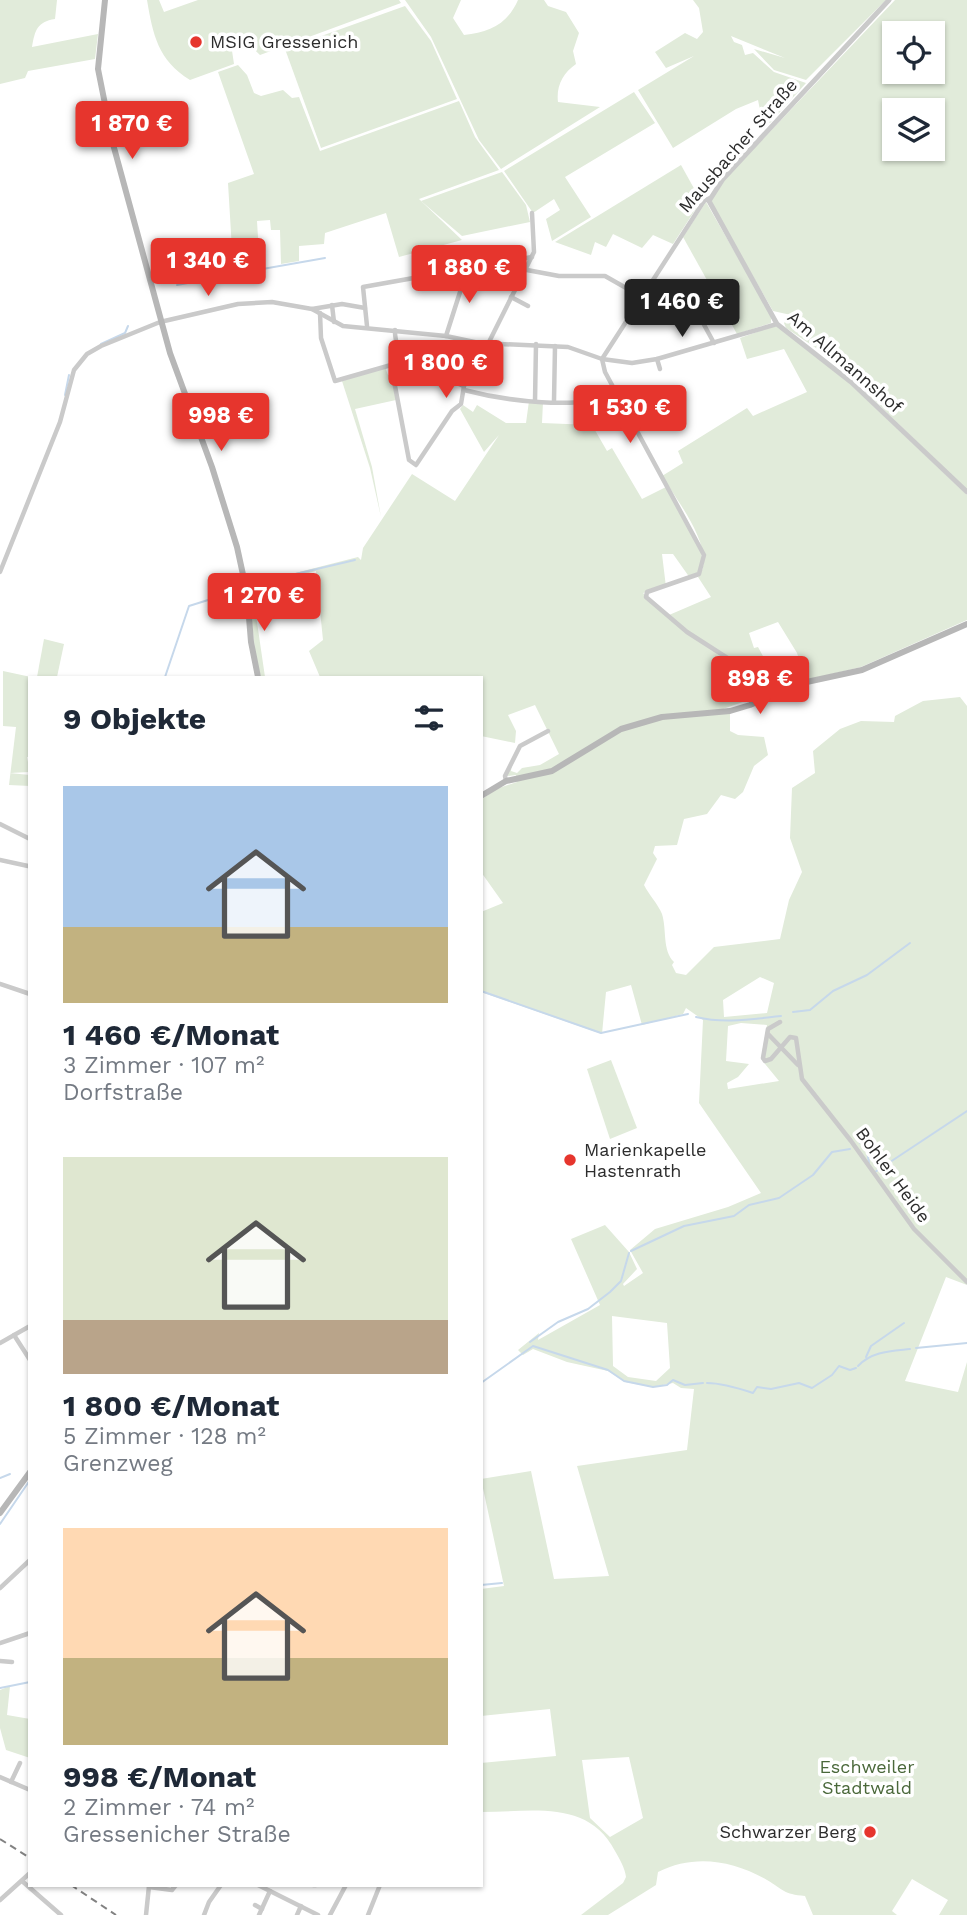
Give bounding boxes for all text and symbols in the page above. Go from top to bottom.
map controls [882,21,945,161]
button: locate [882,21,945,84]
place label: MSIG Gressenich [210,31,358,52]
marker: MSIG Gressenich [188,34,204,50]
street label: Mausbacher Straße [674,75,801,217]
button: layers [882,98,945,161]
pin: 1 870 € [67,102,197,161]
text: 1 870 € [91,110,173,137]
pin: 1 340 € [143,238,273,298]
pin: 1 880 € [404,246,534,305]
text: 1 340 € [167,247,249,274]
text: 1 880 € [428,254,510,281]
pin: 1 460 € [617,280,747,339]
text: 1 460 € [640,288,724,315]
street label: Am Allmannshof [784,306,907,417]
pin: 1 800 € [381,340,511,400]
text: 1 800 € [404,349,488,376]
pin: 1 530 € [565,386,695,445]
pin: 998 € [172,393,270,453]
text: 1 530 € [589,394,671,421]
text: 998 € [188,402,254,429]
pin: 1 270 € [199,574,329,633]
text: 1 270 € [224,582,304,609]
pin: 898 € [711,656,809,716]
text: 898 € [727,665,793,692]
icon: filters [410,699,448,737]
text: 9 Objekte [63,701,206,736]
icon: home [193,831,319,957]
text: 1 460 €/Monat [63,1017,279,1052]
text: 3 Zimmer · 107 m² [63,1052,264,1079]
text: Dorfstraße [63,1079,183,1106]
street label: Bohler Heide [852,1123,935,1226]
place label: Marienkapelle Hastenrath [584,1139,706,1181]
marker: Marienkapelle Hastenrath [562,1152,578,1168]
icon: home [193,1202,319,1328]
text: 1 800 €/Monat [63,1388,279,1423]
text: 5 Zimmer · 128 m² [63,1423,266,1450]
text: Grenzweg [63,1450,173,1477]
icon: home [193,1573,319,1699]
park label: Eschweiler Stadtwald [819,1756,915,1798]
text: 998 €/Monat [63,1759,256,1794]
text: 2 Zimmer · 74 m² [63,1794,254,1821]
text: Gressenicher Straße [63,1821,291,1848]
place label: Schwarzer Berg [719,1821,856,1842]
marker: Schwarzer Berg [862,1824,878,1840]

